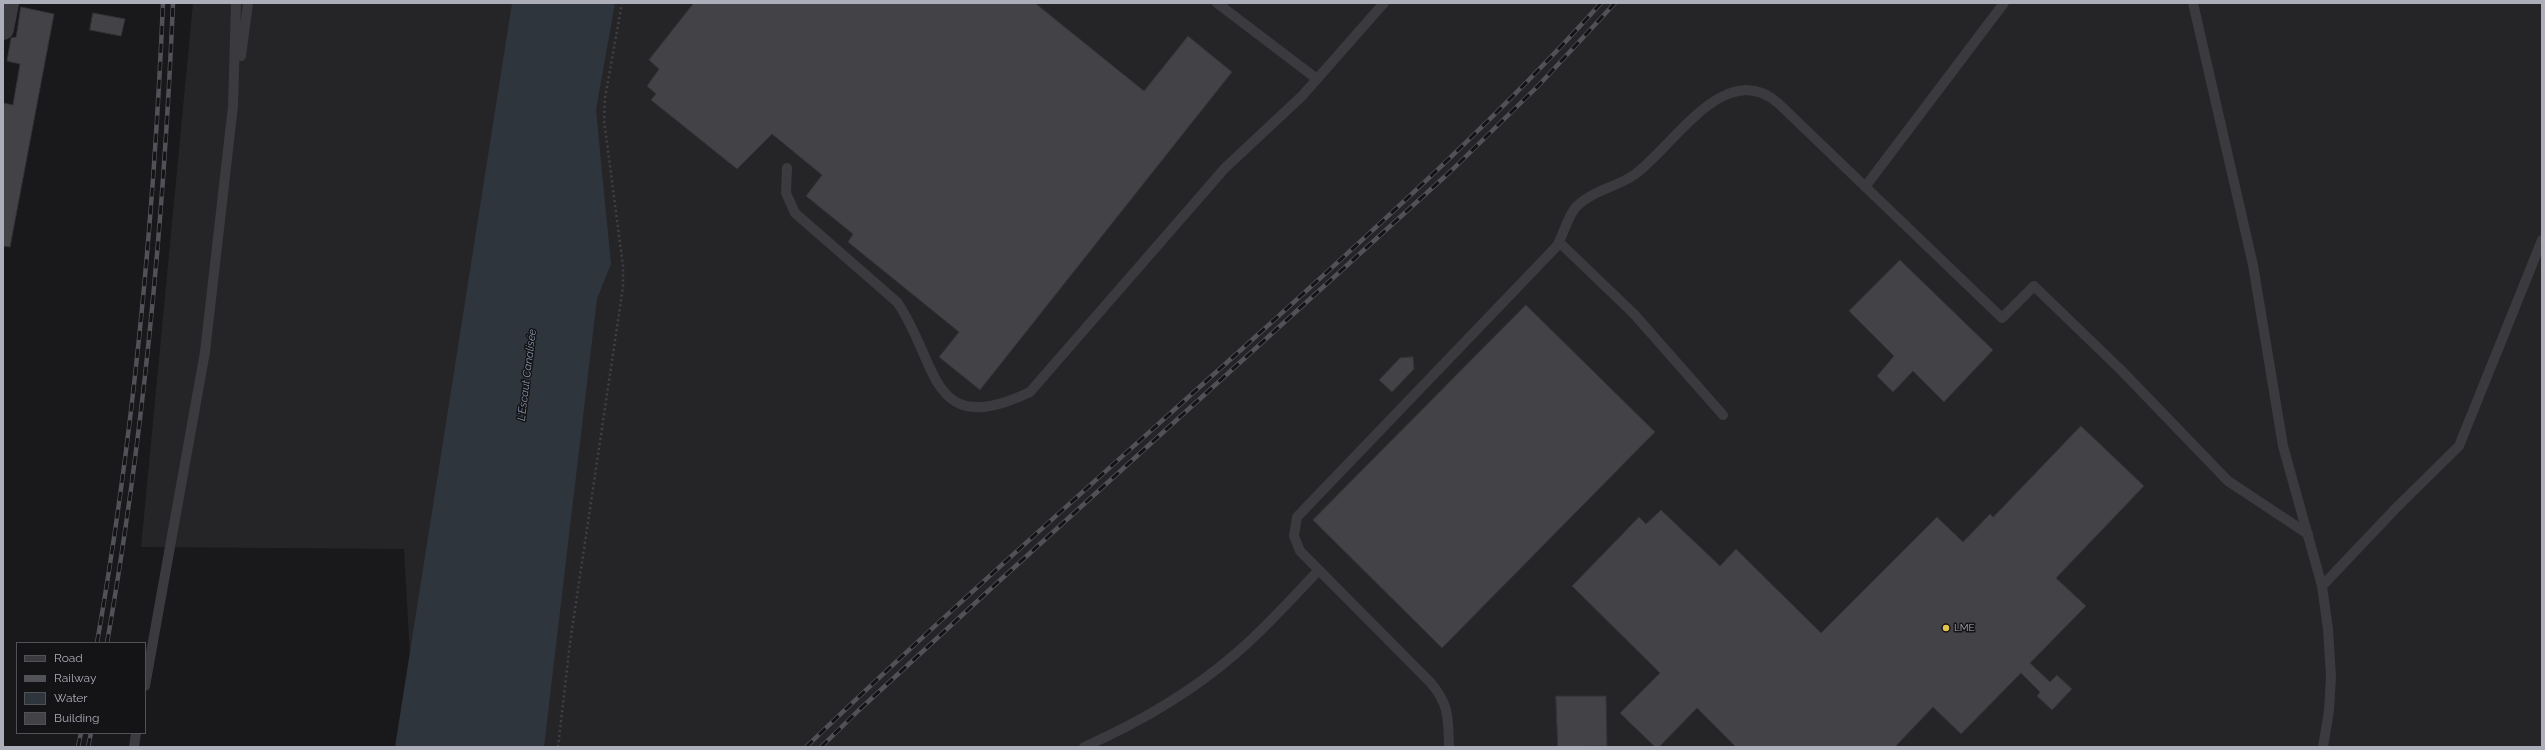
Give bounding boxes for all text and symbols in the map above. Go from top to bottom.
water label: L'Escaut Canalisée [515,328,539,422]
place label: LME [1954,622,1975,634]
marker: LME [1941,623,1951,633]
legend [16,642,146,734]
text: Road [54,651,83,665]
text: Railway [54,671,96,685]
text: Water [54,691,88,705]
text: Building [54,711,100,725]

